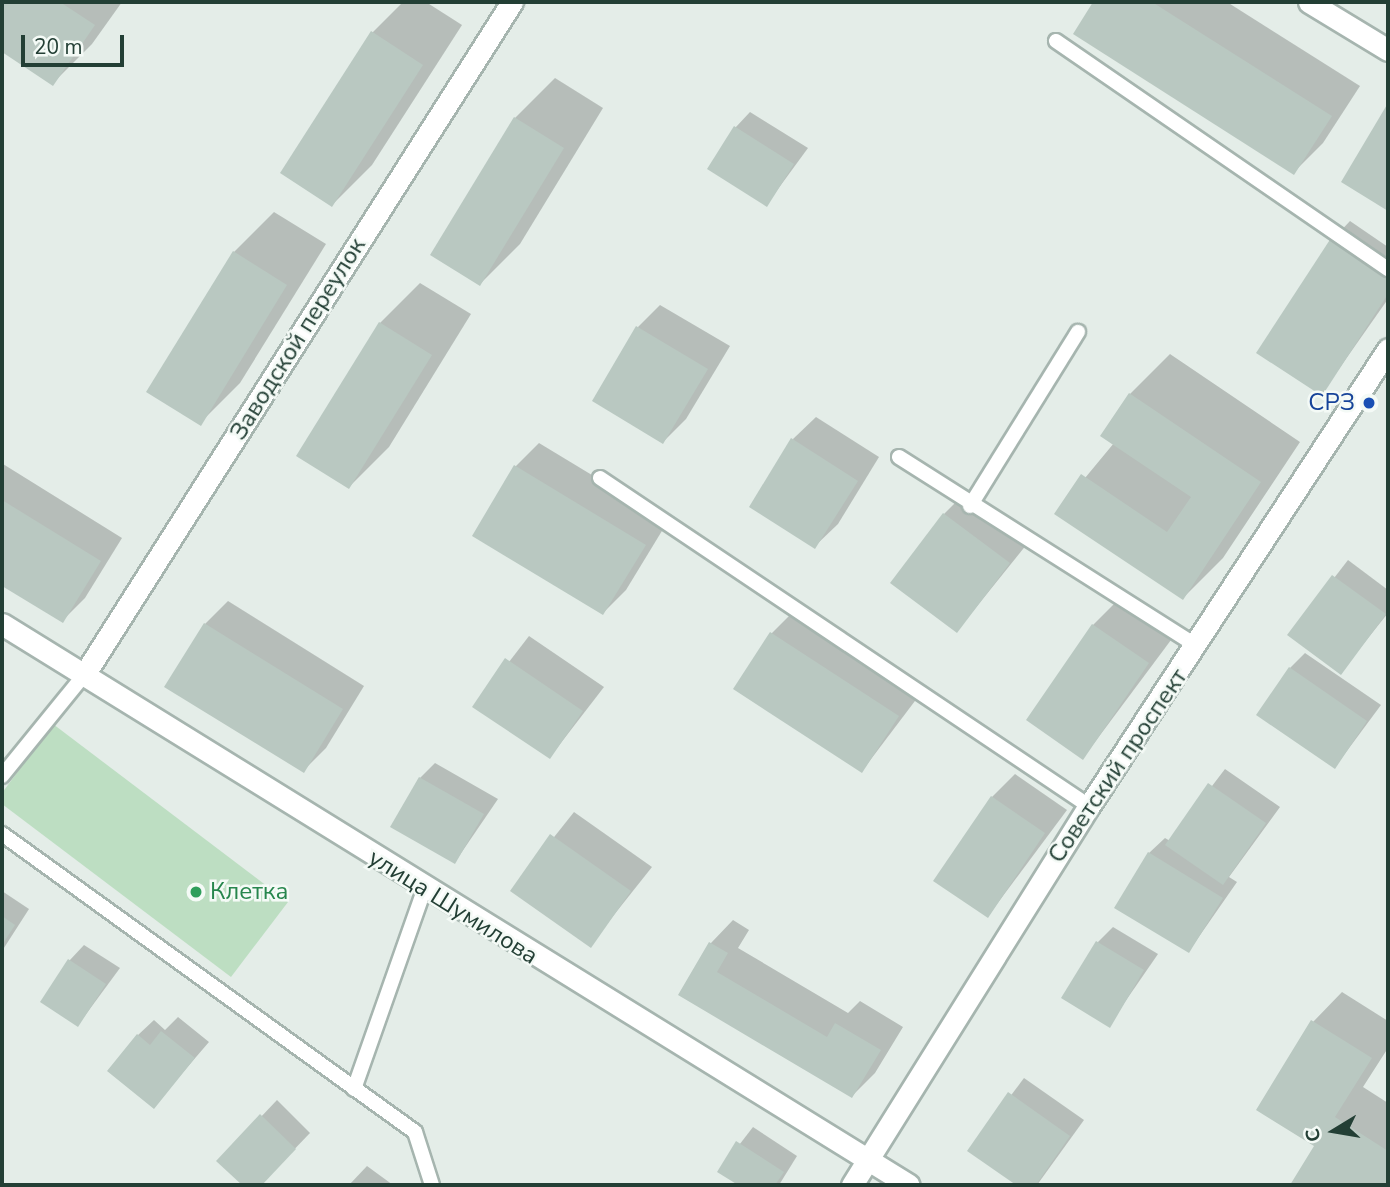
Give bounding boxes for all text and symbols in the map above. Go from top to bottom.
scale bar [24,21,128,65]
text: 20 m [34,33,83,61]
street label: Заводской переулок [224,233,372,445]
place label: СРЗ [1308,389,1355,417]
marker: СРЗ [1361,395,1377,411]
street label: Советский проспект [1042,663,1194,869]
street label: улица Шумилова [363,843,543,971]
place label: Клетка [210,878,288,906]
marker: Клетка [188,884,204,900]
north arrow [1299,1096,1369,1166]
text: С [1299,1126,1327,1144]

